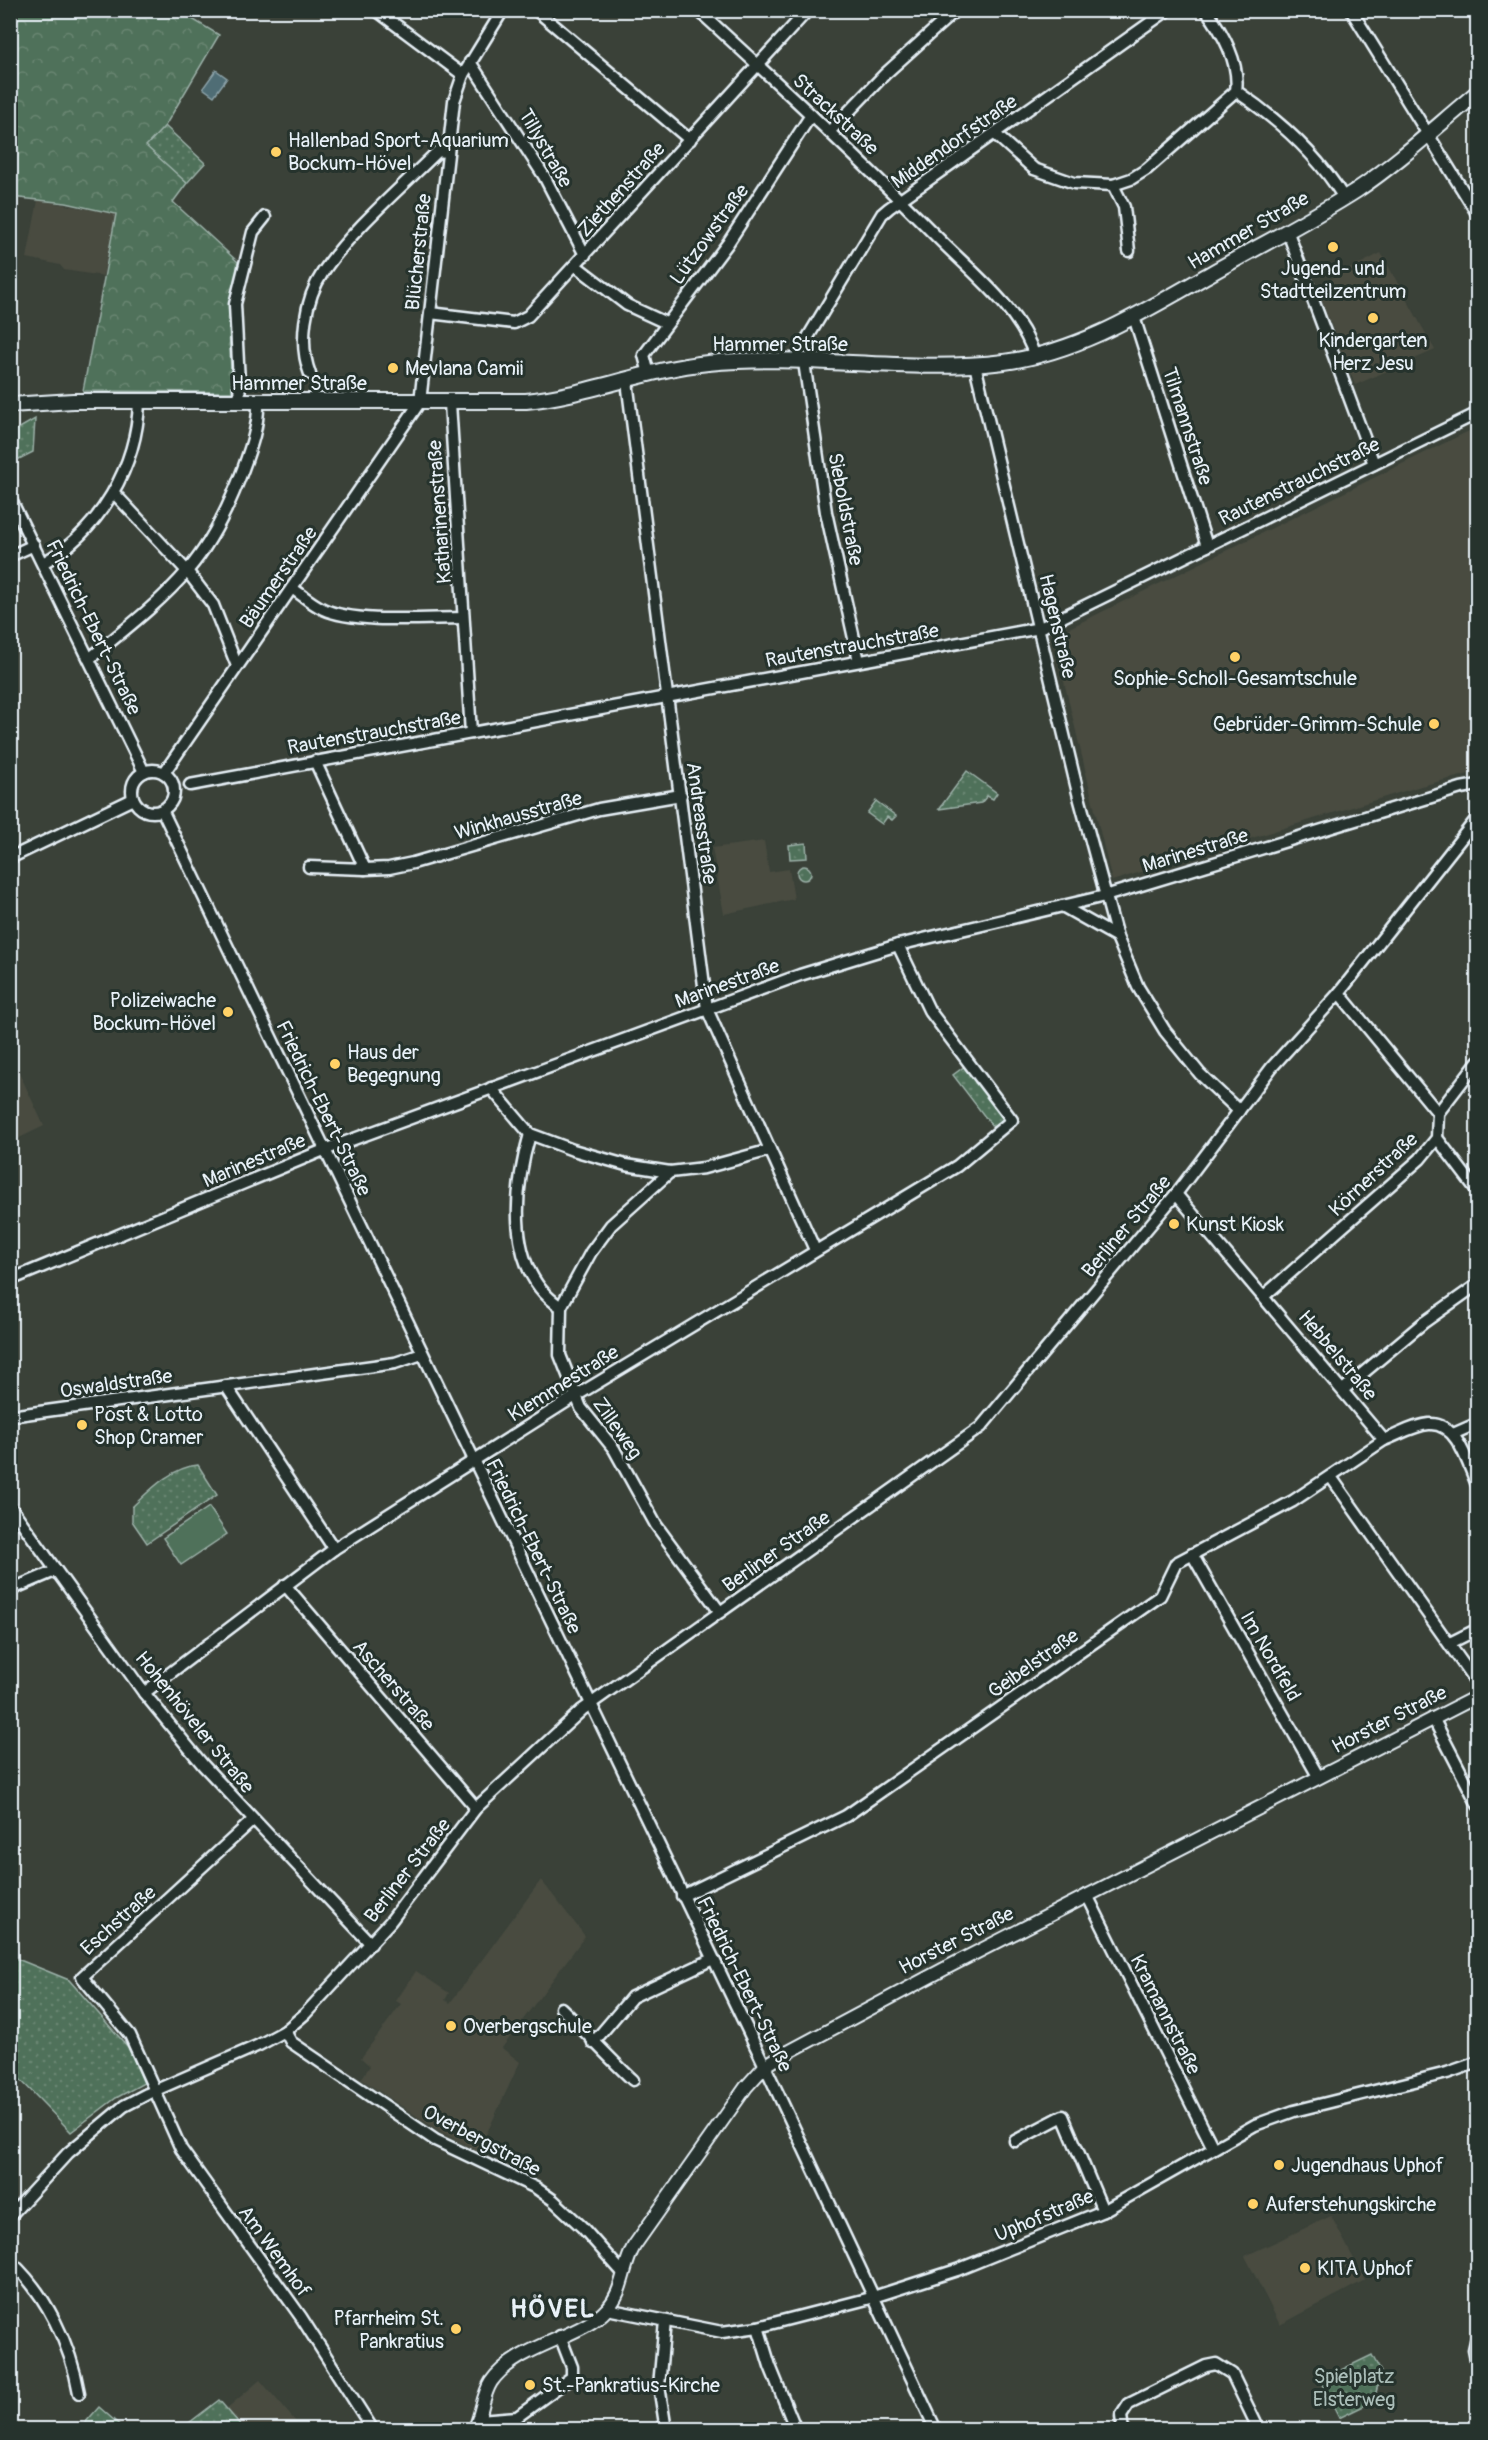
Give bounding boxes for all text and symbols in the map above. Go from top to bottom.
street label: Strackstraße [787,68,884,161]
street label: Middendorfstraße [886,89,1022,194]
street label: Tillystraße [513,104,578,192]
place label: Hallenbad Sport-Aquarium Bockum-Hövel [288,128,509,176]
street label: Ziethenstraße [572,137,671,242]
marker: Hallenbad Sport-Aquarium Bockum-Hövel [269,145,283,159]
street label: Lützowstraße [665,179,754,290]
street label: Hammer Straße [1183,186,1313,275]
street label: Blücherstraße [400,192,437,312]
marker: Jugend- und Stadtteilzentrum [1326,240,1340,254]
place label: Jugend- und Stadtteilzentrum [1260,256,1406,304]
marker: Kindergarten Herz Jesu [1366,311,1380,325]
place label: Kindergarten Herz Jesu [1318,328,1428,376]
street label: Hammer Straße [712,332,848,357]
place label: Mevlana Camii [405,356,523,381]
marker: Mevlana Camii [386,361,400,375]
street label: Tilmannstraße [1157,364,1218,488]
street label: Hammer Straße [231,371,367,396]
street label: Rautenstrauchstraße [1215,432,1384,531]
street label: Katharinenstraße [422,439,457,585]
street label: Sieboldstraße [822,451,869,568]
street label: Bäumerstraße [234,521,323,633]
street label: Friedrich-Ebert-Straße [40,536,147,719]
street label: Hagenstraße [1033,571,1082,681]
street label: Rautenstrauchstraße [763,618,941,673]
marker: Sophie-Scholl-Gesamtschule [1228,650,1242,664]
place label: Sophie-Scholl-Gesamtschule [1113,666,1357,691]
street label: Rautenstrauchstraße [285,705,463,760]
place label: Gebrüder-Grimm-Schule [1213,712,1422,737]
marker: Gebrüder-Grimm-Schule [1427,717,1441,731]
street label: Andreasstraße [681,760,722,886]
street label: Winkhausstraße [451,785,585,846]
street label: Marinestraße [1139,822,1251,878]
street label: Marinestraße [671,953,783,1014]
place label: Polizeiwache Bockum-Hövel [92,988,216,1036]
marker: Polizeiwache Bockum-Hövel [221,1005,235,1019]
street label: Friedrich-Ebert-Straße [270,1017,377,1200]
place label: Haus der Begegnung [347,1040,441,1088]
marker: Haus der Begegnung [328,1057,342,1071]
street label: Marinestraße [199,1127,310,1193]
street label: Körnerstraße [1324,1127,1423,1222]
street label: Berliner Straße [1076,1170,1177,1283]
place label: Kunst Kiosk [1186,1212,1285,1237]
marker: Kunst Kiosk [1167,1217,1181,1231]
street label: Hebbelstraße [1293,1305,1383,1406]
street label: Klemmestraße [503,1339,623,1427]
street label: Oswaldstraße [58,1363,174,1404]
street label: Zilleweg [587,1392,648,1464]
place label: Post & Lotto Shop Cramer [94,1402,203,1450]
marker: Post & Lotto Shop Cramer [75,1418,89,1432]
street label: Friedrich-Ebert-Straße [480,1455,587,1638]
street label: Berliner Straße [717,1505,835,1598]
street label: Im Nordfeld [1235,1607,1306,1706]
street label: Geibelstraße [983,1623,1084,1704]
street label: Ascherstraße [347,1635,440,1736]
street label: Hohenhöveler Straße [130,1646,260,1799]
street label: Horster Straße [1328,1680,1451,1759]
street label: Berliner Straße [359,1813,456,1928]
street label: Eschstraße [75,1880,161,1961]
street label: Friedrich-Ebert-Straße [691,1893,798,2076]
street label: Horster Straße [895,1901,1018,1980]
street label: Kramannstraße [1125,1950,1207,2079]
place label: Overbergschule [463,2014,592,2039]
marker: Overbergschule [444,2019,458,2033]
street label: Overbergstraße [419,2099,545,2182]
place label: Jugendhaus Uphof [1291,2153,1444,2178]
marker: Jugendhaus Uphof [1272,2158,1286,2172]
street label: Uphofstraße [991,2183,1098,2248]
place label: Auferstehungskirche [1265,2192,1436,2217]
marker: Auferstehungskirche [1246,2197,1260,2211]
street label: Am Wemhof [233,2200,316,2302]
place label: KITA Uphof [1317,2256,1413,2281]
marker: KITA Uphof [1298,2261,1312,2275]
district label: HÖVEL [510,2293,596,2325]
place label: Pfarrheim St. Pankratius [334,2306,444,2354]
marker: Pfarrheim St. Pankratius [449,2322,463,2336]
park label: Spielplatz Elsterweg [1313,2364,1395,2412]
place label: St.-Pankratius-Kirche [542,2373,720,2398]
marker: St.-Pankratius-Kirche [523,2378,537,2392]

